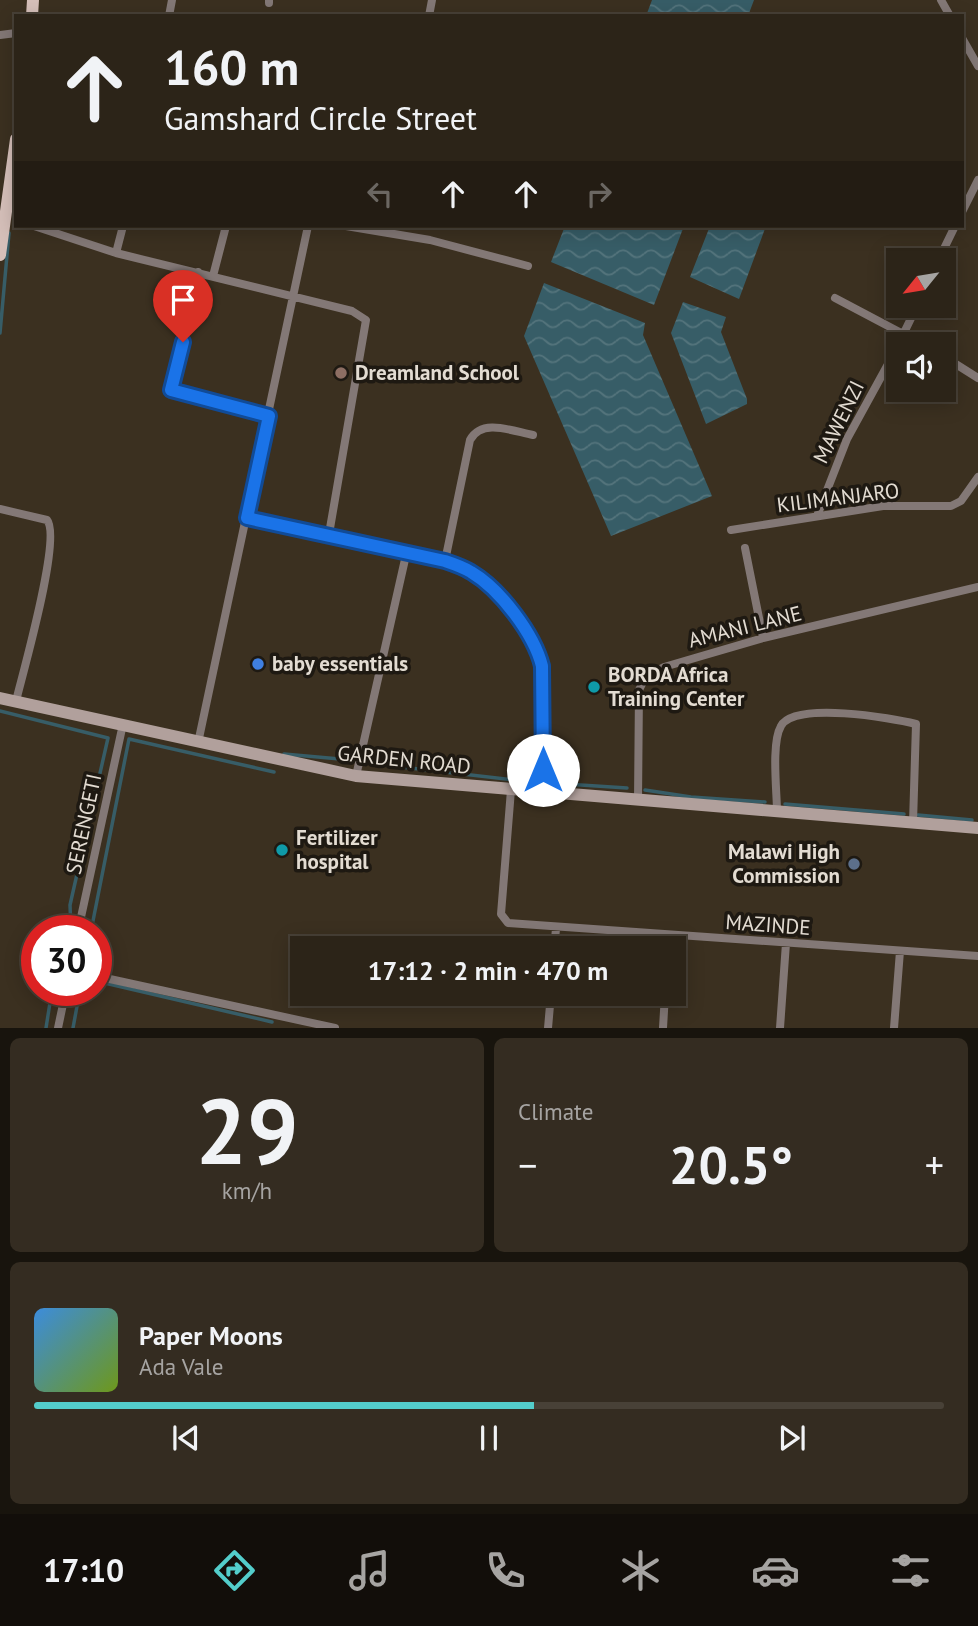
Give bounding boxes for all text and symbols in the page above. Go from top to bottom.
text: 160 m [164,35,299,99]
icon: ahead [49,42,140,133]
text: Gamshard Circle Street [164,97,477,139]
icon: left [361,175,399,213]
icon: ahead [434,175,472,213]
icon: ahead [507,175,545,213]
icon: right [580,175,618,213]
north arrow [886,248,956,318]
map controls [886,248,956,402]
pin [153,270,213,342]
icon: arrive [164,281,202,319]
button: sound [886,332,956,402]
place label: Dreamland School [355,359,520,386]
marker: Dreamland School [333,365,349,381]
street label: MAWENZI [807,376,870,468]
street label: KILIMANJARO [775,477,901,518]
street label: AMANI LANE [685,599,804,654]
place label: baby essentials [272,650,408,677]
marker: baby essentials [250,656,266,672]
place label: BORDA Africa Training Center [608,661,745,712]
marker: BORDA Africa Training Center [586,679,602,695]
position arrow [506,733,580,807]
street label: GARDEN ROAD [336,739,472,780]
street label: SERENGETI [60,771,107,877]
place label: Fertilizer hospital [296,824,378,875]
place label: Malawi High Commission [728,838,840,889]
marker: Fertilizer hospital [274,842,290,858]
marker: Malawi High Commission [846,856,862,872]
street label: MAZINDE [725,908,812,941]
speed limit sign: 30 [21,915,112,1006]
text: 17:12 · 2 min · 470 m [368,954,608,987]
text: 29 [195,1071,299,1189]
text: Climate [518,1097,593,1126]
text: 20.5° [669,1131,793,1198]
text: − [518,1140,537,1189]
text: + [925,1140,944,1189]
text: km/h [222,1176,272,1205]
text: Paper Moons [139,1319,283,1352]
text: Ada Vale [139,1352,223,1381]
icon: previous [167,1419,205,1457]
icon: pause [470,1419,508,1457]
icon: next [773,1419,811,1457]
icon: directions [210,1546,259,1595]
icon: music [345,1546,394,1595]
icon: phone [481,1546,530,1595]
icon: climate [616,1546,665,1595]
icon: car [751,1546,800,1595]
icon: filters [886,1546,935,1595]
text: 17:10 [43,1549,124,1591]

